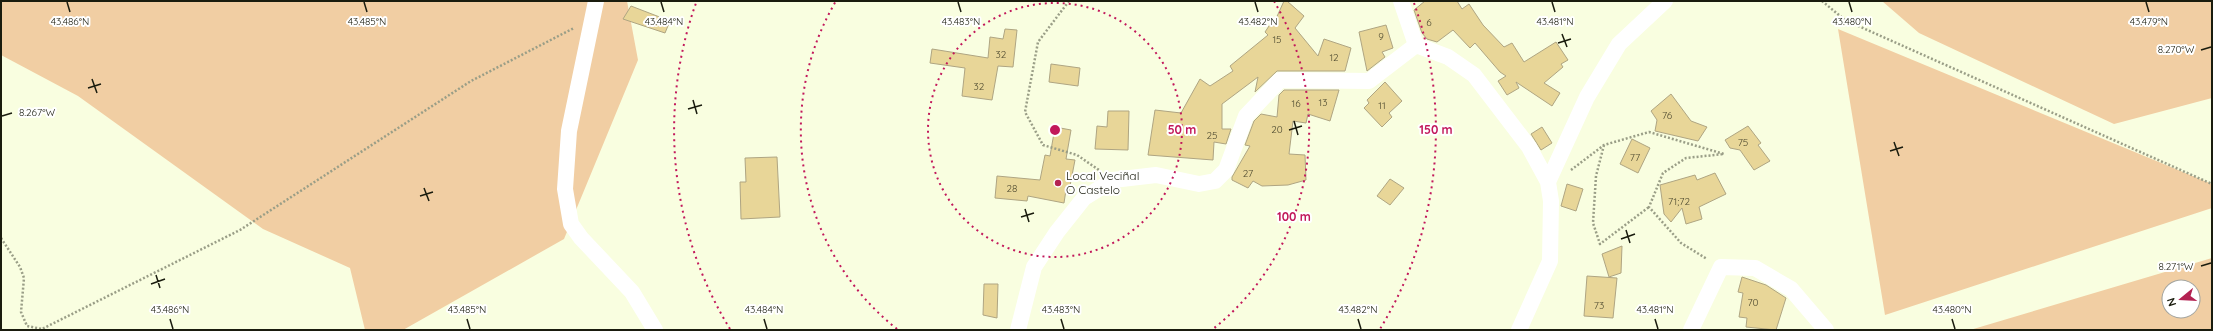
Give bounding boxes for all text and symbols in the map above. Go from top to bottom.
text: 43.486°N [51,15,89,28]
text: 43.485°N [348,15,386,28]
text: 43.484°N [645,15,683,28]
text: 43.483°N [942,15,980,28]
text: 43.482°N [1239,15,1277,28]
text: 43.481°N [1537,15,1574,28]
text: 43.480°N [1832,15,1872,28]
text: 43.479°N [2130,15,2168,28]
house number: 6 [1426,16,1432,29]
house number: 9 [1378,30,1384,43]
house number: 15 [1272,33,1282,46]
text: 8.270°W [2158,43,2195,56]
house number: 32 [996,48,1007,61]
house number: 12 [1329,51,1339,64]
house number: 32 [974,80,985,93]
house number: 13 [1319,96,1327,109]
house number: 16 [1291,97,1301,110]
house number: 11 [1378,99,1386,112]
text: 8.267°W [19,106,55,119]
house number: 76 [1662,109,1673,122]
text: 50 m [1168,122,1196,137]
text: 150 m [1419,122,1453,137]
centre of rings [1048,123,1062,137]
house number: 20 [1271,123,1283,136]
house number: 25 [1207,129,1218,142]
house number: 75 [1738,136,1748,149]
house number: 77 [1630,151,1640,164]
house number: 27 [1243,167,1253,180]
place label: Local Veciñal O Castelo [1066,168,1139,197]
marker: Local Veciñal O Castelo [1053,178,1063,188]
house number: 28 [1007,182,1017,195]
house number: 71;72 [1668,195,1690,208]
text: 100 m [1277,209,1311,224]
text: 8.271°W [2159,260,2194,273]
north arrow [2161,279,2201,319]
house number: 70 [1747,296,1759,309]
text: N [2164,296,2179,308]
house number: 73 [1594,299,1604,312]
text: 43.486°N [151,303,189,316]
text: 43.485°N [448,303,486,316]
text: 43.484°N [745,303,783,316]
text: 43.483°N [1042,303,1080,316]
text: 43.482°N [1339,303,1377,316]
text: 43.481°N [1637,303,1674,316]
text: 43.480°N [1932,303,1972,316]

